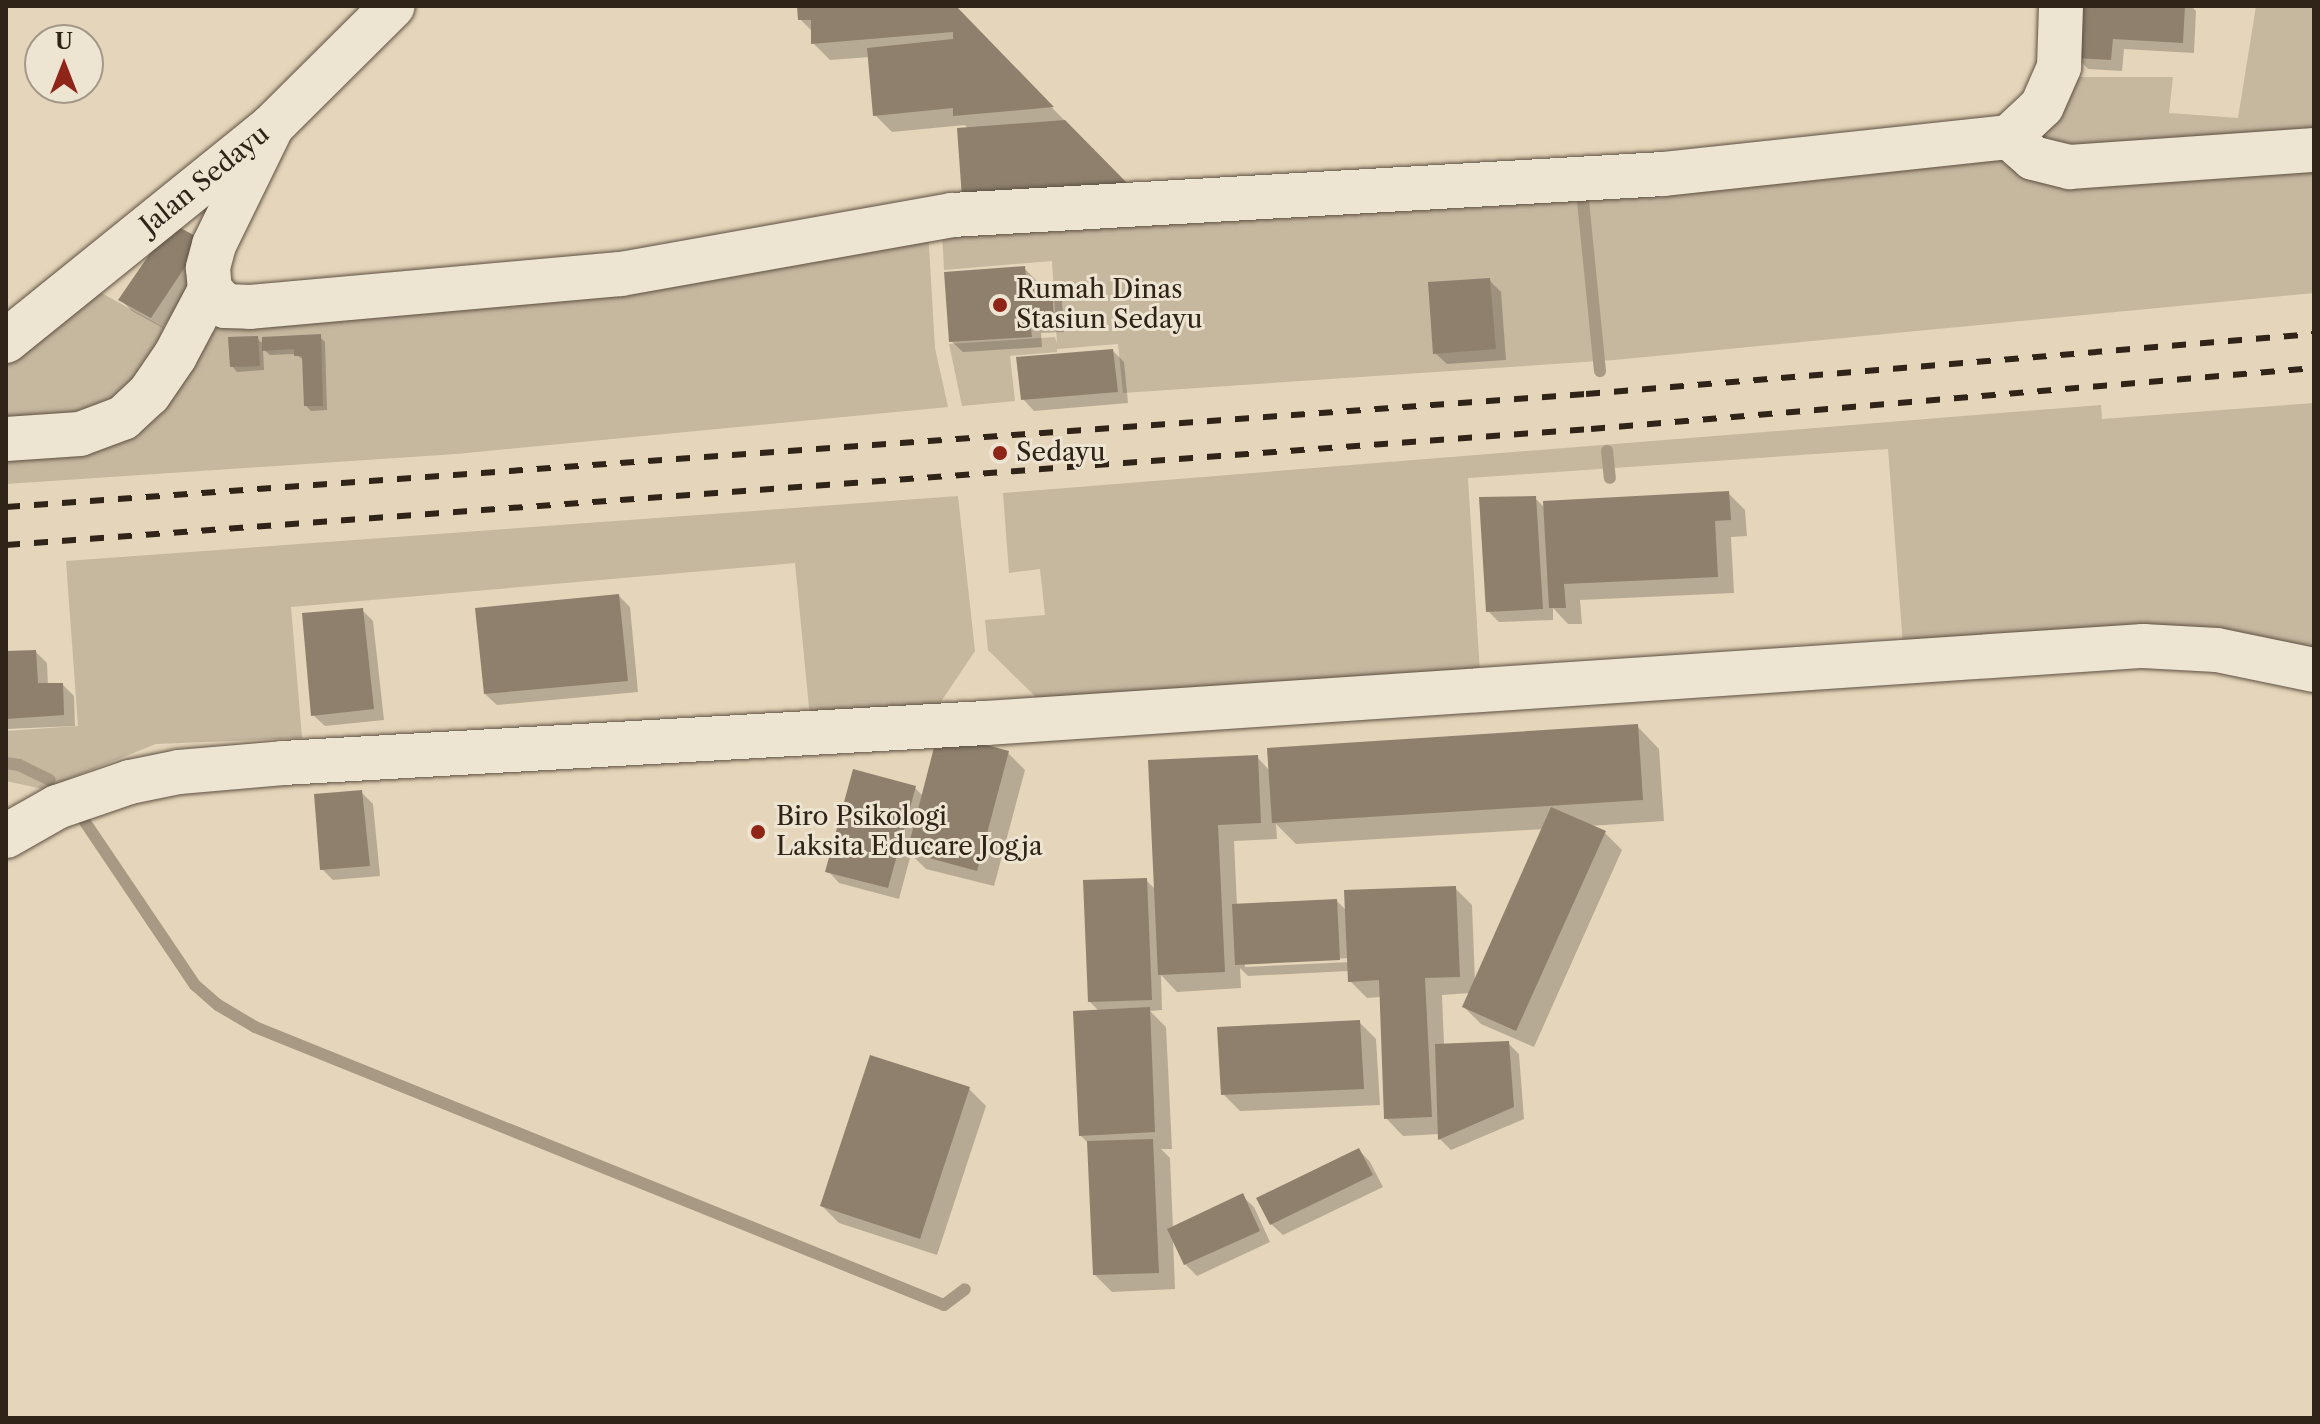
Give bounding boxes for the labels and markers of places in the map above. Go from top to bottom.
place label: Rumah Dinas Stasiun Sedayu [1016,274,1202,336]
marker: Rumah Dinas Stasiun Sedayu [991,296,1009,314]
place label: Sedayu [1016,437,1106,469]
marker: Sedayu [991,444,1009,462]
place label: Biro Psikologi Laksita Educare Jogja [776,801,1043,862]
marker: Biro Psikologi Laksita Educare Jogja [747,821,769,843]

